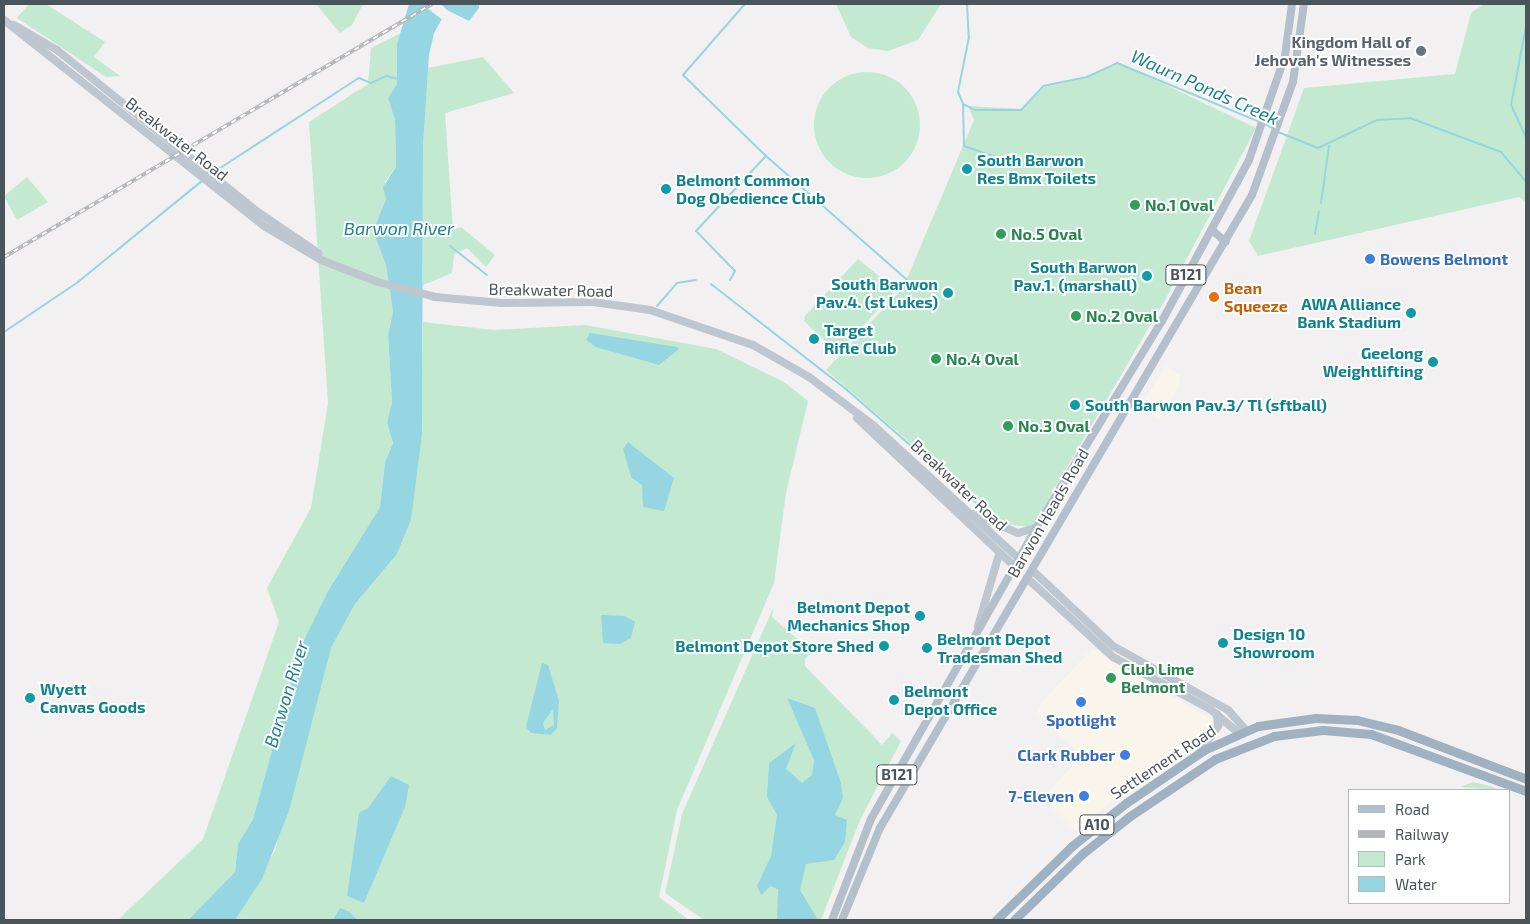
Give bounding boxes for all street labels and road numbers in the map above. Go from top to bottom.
street label: Breakwater Road [122,93,232,185]
road number: B121 [1165,262,1207,288]
street label: Breakwater Road [488,279,614,301]
street label: Breakwater Road [907,435,1011,535]
street label: Barwon Heads Road [1003,445,1093,581]
street label: Settlement Road [1107,721,1219,803]
road number: B121 [876,762,918,788]
road number: A10 [1078,812,1116,838]

